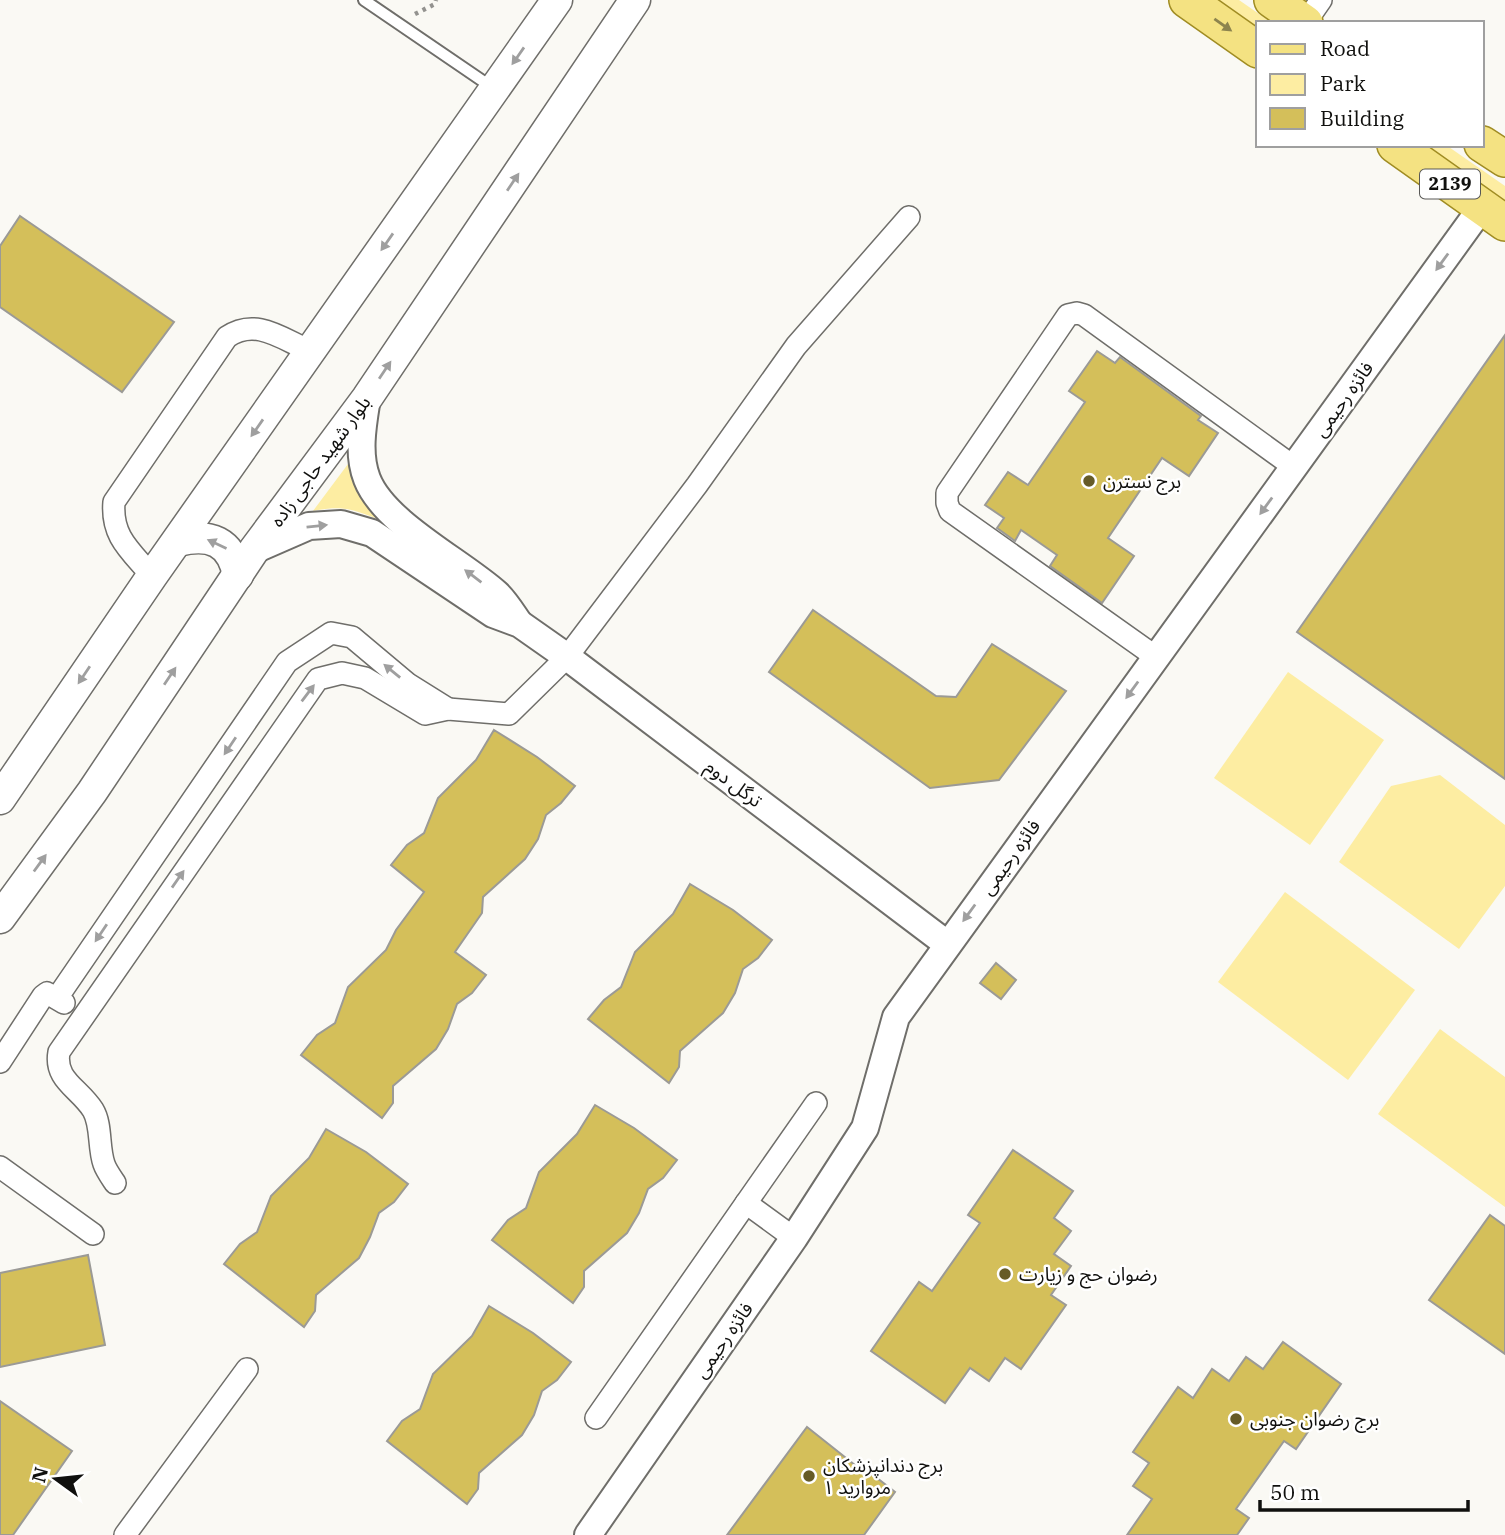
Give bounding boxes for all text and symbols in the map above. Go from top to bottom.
one-way arrow [1214,18,1232,32]
legend [1256,21,1484,147]
text: Road [1320,34,1370,62]
one-way arrow [511,47,525,65]
text: Park [1320,69,1367,97]
text: Building [1320,104,1405,132]
road number: 2139 [1420,169,1480,198]
one-way arrow [506,172,519,191]
one-way arrow [380,233,394,251]
one-way arrow [1436,253,1450,271]
street label: فائزه رحیمی [1308,357,1378,441]
one-way arrow [379,360,392,380]
street label: بلوار شهید حاجی زاده [264,391,376,531]
one-way arrow [250,419,264,437]
place label: برج نسترن [1103,469,1181,495]
marker: برج نسترن [1081,473,1097,489]
one-way arrow [1259,497,1273,515]
one-way arrow [306,520,328,531]
one-way arrow [206,538,227,550]
one-way arrow [464,569,482,583]
one-way arrow [383,663,401,678]
one-way arrow [77,666,91,684]
one-way arrow [163,667,177,685]
one-way arrow [1125,681,1139,699]
one-way arrow [301,683,315,702]
one-way arrow [223,737,237,755]
street label: ترگل دوم [699,754,767,815]
street label: فائزه رحیمی [975,815,1045,899]
one-way arrow [33,854,47,872]
one-way arrow [171,870,185,888]
one-way arrow [962,904,977,922]
one-way arrow [94,924,108,942]
place label: رضوان حج و زیارت [1019,1262,1158,1289]
marker: رضوان حج و زیارت [997,1266,1013,1282]
street label: فائزه رحیمی [688,1297,758,1383]
place label: برج رضوان جنوبی [1250,1407,1379,1433]
marker: برج رضوان جنوبی [1228,1411,1244,1427]
north arrow [21,1444,91,1514]
place label: برج دندانپزشکان مروارید ۱ [823,1453,943,1499]
text: N [26,1464,53,1485]
marker: برج دندانپزشکان مروارید ۱ [801,1468,817,1484]
scale bar [1260,1468,1468,1512]
text: 50 m [1270,1478,1320,1506]

